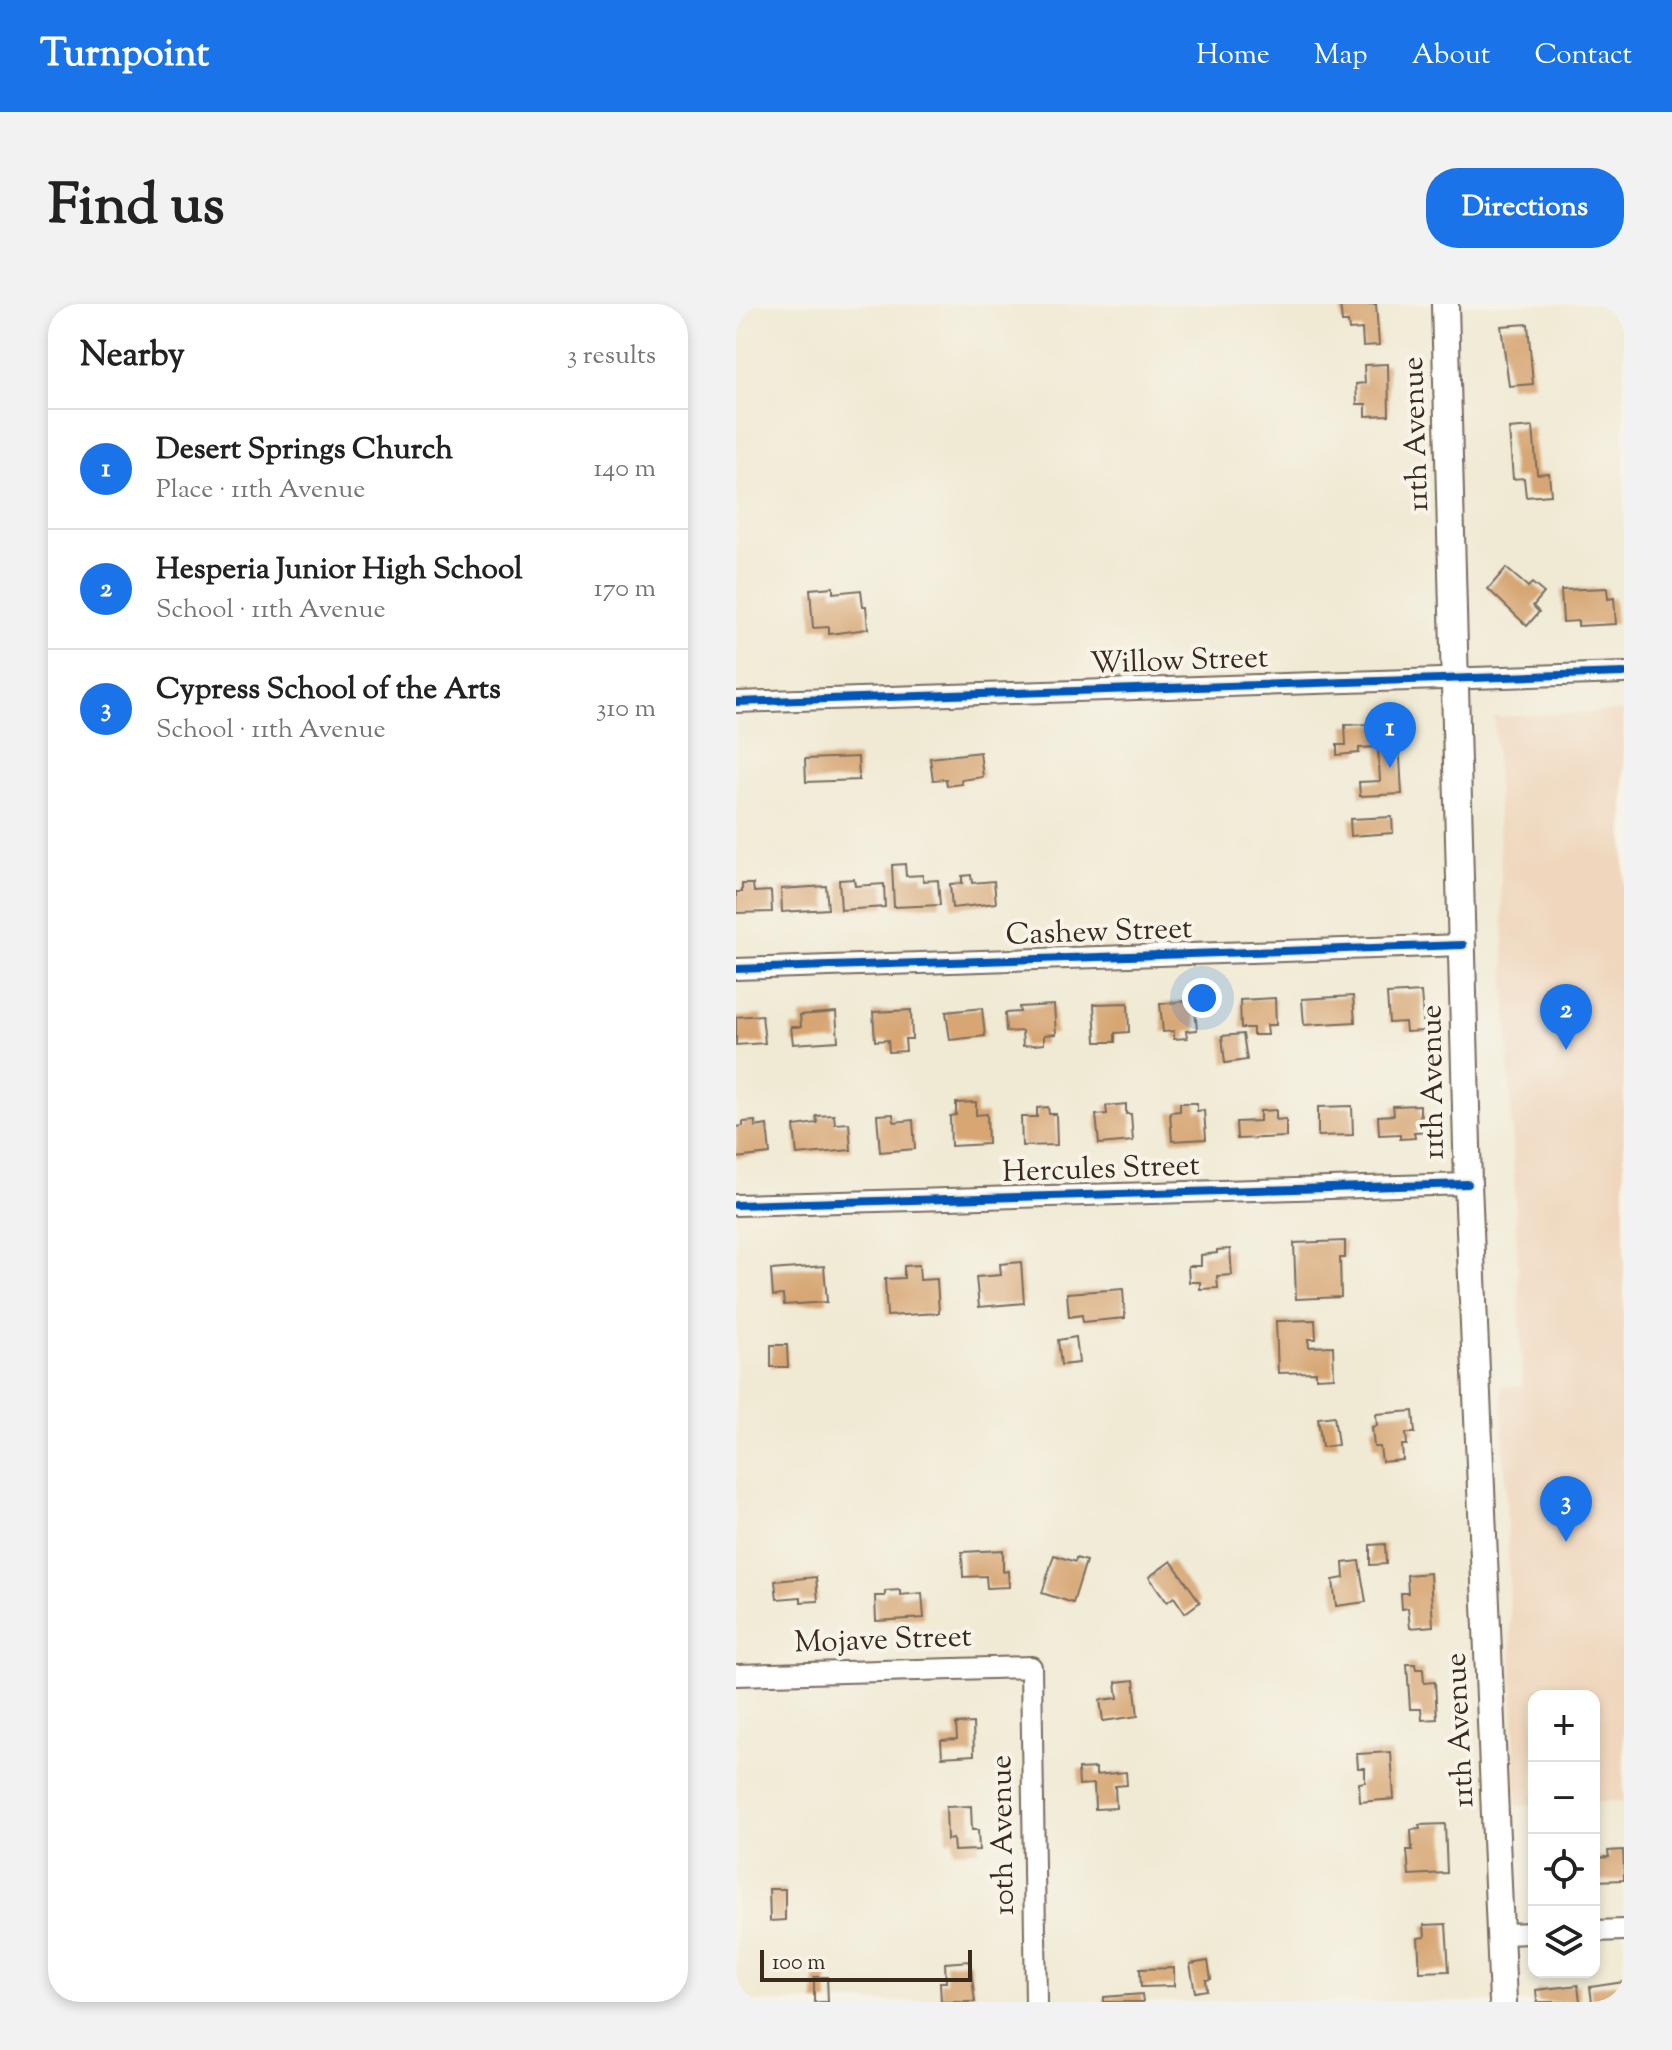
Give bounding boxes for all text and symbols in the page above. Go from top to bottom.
text: Turnpoint [40,29,209,83]
text: Home [1196,36,1270,76]
text: Map [1314,36,1368,76]
text: About [1412,36,1490,76]
text: Contact [1534,36,1632,76]
text: Find us [48,168,224,249]
button: Directions [1426,168,1624,248]
text: Nearby [80,332,185,381]
text: 3 results [567,338,656,375]
street label: 11th Avenue [1393,356,1441,512]
text: Desert Springs Church [156,429,453,472]
text: 1 [102,451,110,488]
text: 140 m [593,451,656,488]
text: Place · 11th Avenue [156,472,365,509]
text: Hesperia Junior High School [156,549,523,592]
text: 2 [100,571,112,608]
text: 170 m [594,571,656,608]
text: School · 11th Avenue [156,592,386,629]
street label: Willow Street [1089,637,1269,687]
text: Cypress School of the Arts [156,669,501,712]
text: 3 [101,691,111,728]
text: 310 m [596,691,656,728]
pin: 1 [1364,702,1416,768]
text: School · 11th Avenue [156,712,386,749]
street label: Cashew Street [1005,908,1193,958]
your location [1182,978,1222,1018]
pin: 2 [1540,984,1592,1050]
street label: 11th Avenue [1411,1004,1457,1160]
street label: Hercules Street [1002,1145,1200,1195]
pin: 3 [1540,1476,1592,1542]
street label: Mojave Street [793,1616,973,1666]
street label: 11th Avenue [1435,1652,1487,1808]
map controls [1528,1690,1600,1978]
button: + [1528,1690,1600,1762]
street label: 10th Avenue [981,1755,1027,1915]
button: − [1528,1762,1600,1834]
button: locate [1528,1834,1600,1906]
button: layers [1528,1906,1600,1978]
scale bar [760,1946,972,1982]
text: 100 m [772,1948,825,1980]

